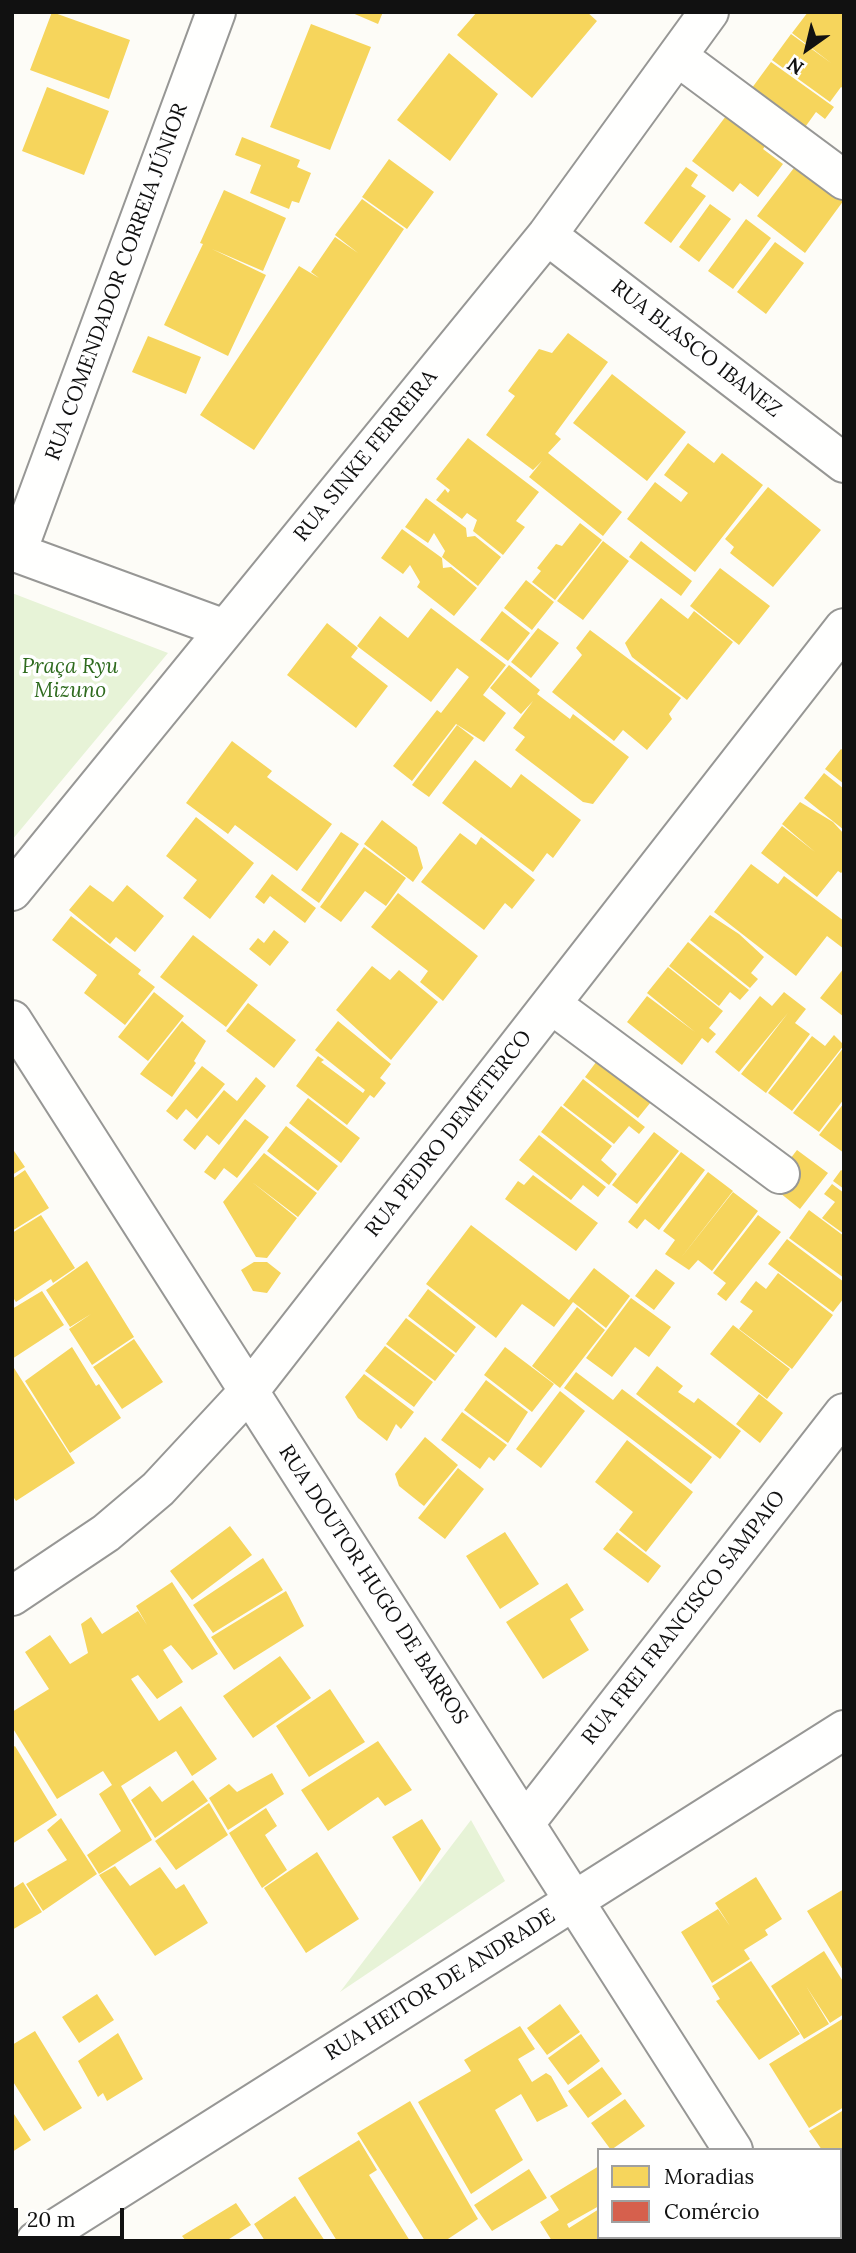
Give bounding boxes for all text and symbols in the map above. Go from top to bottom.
north arrow [772,14,842,84]
text: N [782,52,808,80]
street label: RUA COMENDADOR CORREIA JÚNIOR [40,100,194,464]
street label: RUA BLASCO IBANEZ [606,275,786,423]
street label: RUA SINKE FERREIRA [289,365,443,547]
park label: Praça Ryu Mizuno [22,654,118,704]
street label: RUA PEDRO DEMETERCO [360,1026,538,1242]
street label: RUA DOUTOR HUGO DE BARROS [273,1441,473,1729]
street label: RUA FREI FRANCISCO SAMPAIO [577,1486,791,1750]
street label: RUA HEITOR DE ANDRADE [320,1904,560,2066]
legend [597,2148,842,2239]
text: Moradias [664,2163,754,2190]
scale bar [18,2194,128,2238]
text: Comércio [664,2198,759,2225]
text: 20 m [27,2206,76,2233]

